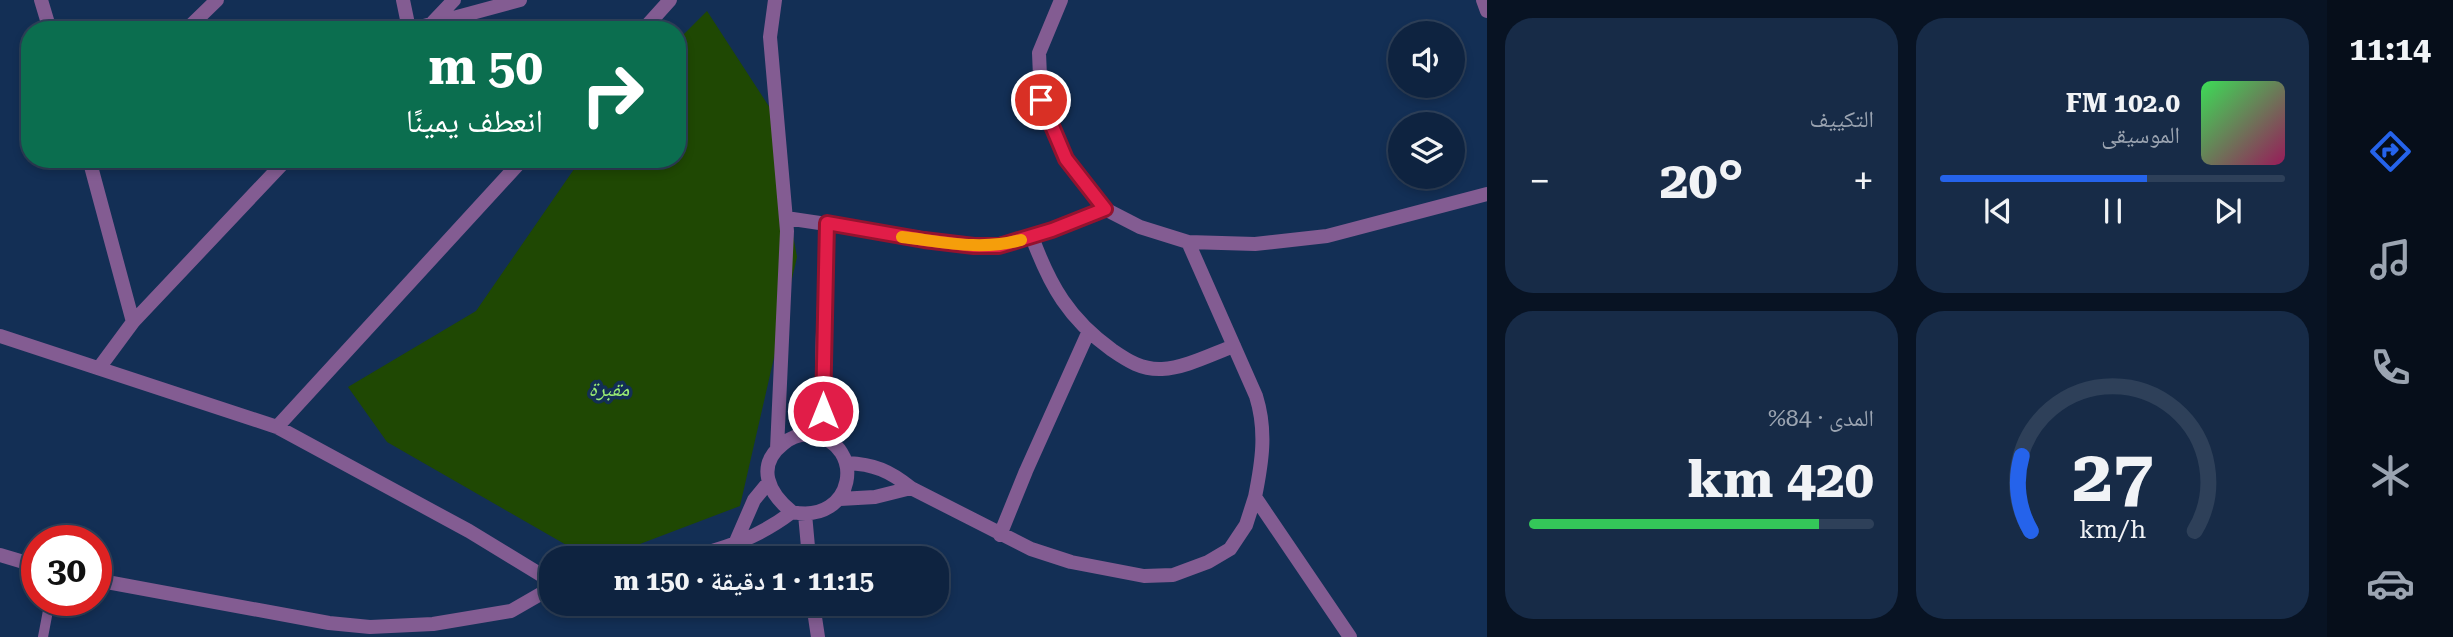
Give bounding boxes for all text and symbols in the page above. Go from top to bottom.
map controls [1388,21,1465,189]
button: sound [1388,21,1465,98]
text: 11:14 [2349,30,2431,68]
text: 50 m [428,39,543,96]
icon: right [567,49,658,140]
pin [1011,70,1071,130]
icon: arrive [1022,81,1060,119]
text: 102.0 FM [2066,88,2180,118]
text: انعطف يمينًا [406,102,543,140]
text: التكييف [1809,106,1874,133]
button: layers [1388,112,1465,189]
text: الموسيقى [2101,122,2180,149]
icon: directions [2366,127,2415,176]
text: 20° [1659,150,1744,211]
text: − [1529,159,1550,203]
text: + [1853,159,1874,203]
icon: previous [1979,192,2017,230]
icon: pause [2094,192,2132,230]
icon: next [2209,192,2247,230]
icon: music [2366,235,2415,284]
icon: phone [2366,343,2415,392]
position arrow [786,374,860,448]
park label: مقبرة [589,377,630,401]
text: المدى · 84% [1768,405,1874,432]
text: 27 [2072,434,2153,519]
text: 420 km [1687,449,1874,510]
icon: climate [2366,451,2415,500]
text: km/h [2079,515,2146,544]
speed limit sign: 30 [21,525,112,616]
icon: car [2366,559,2415,608]
text: 11:15 · 1 دقيقة · 150 m [614,566,874,596]

